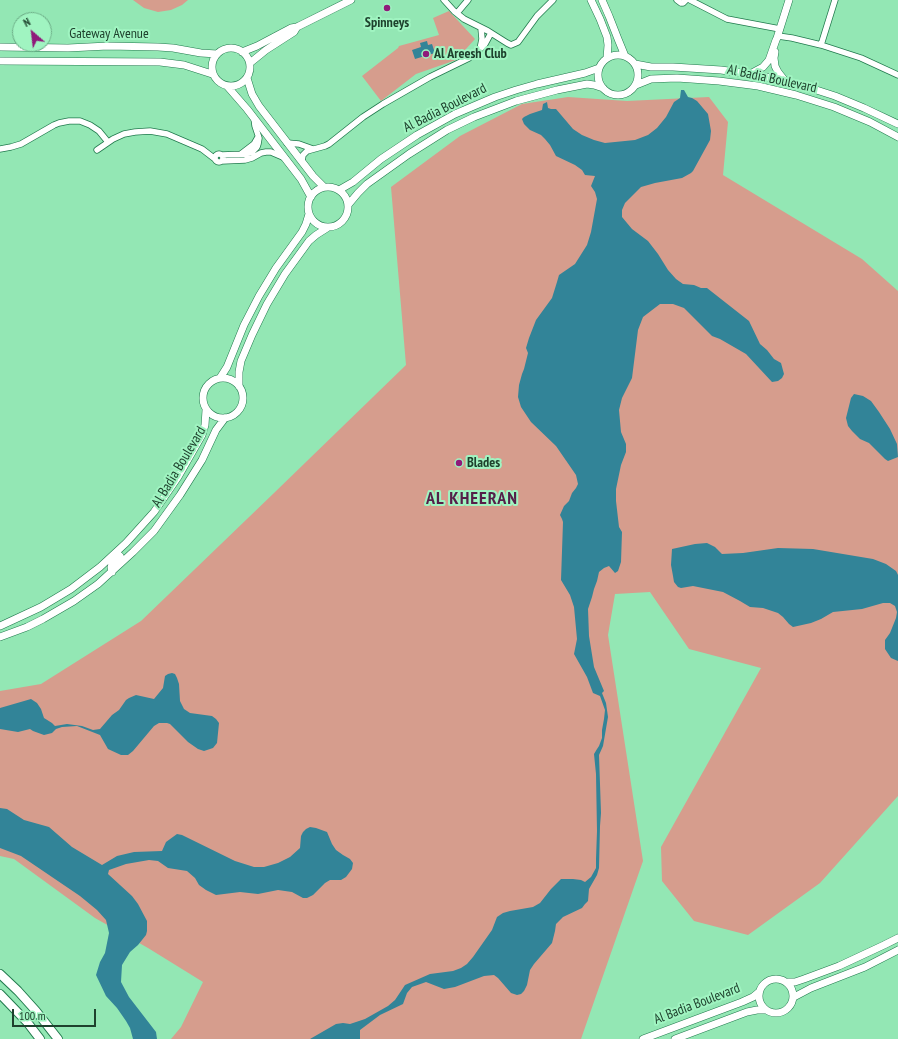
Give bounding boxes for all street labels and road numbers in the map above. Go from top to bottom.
street label: Gateway Avenue [69,26,149,42]
street label: Al Badia Boulevard [726,61,818,97]
street label: Al Badia Boulevard [401,80,489,136]
street label: Al Badia Boulevard [148,424,210,510]
street label: Al Badia Boulevard [651,980,743,1028]

